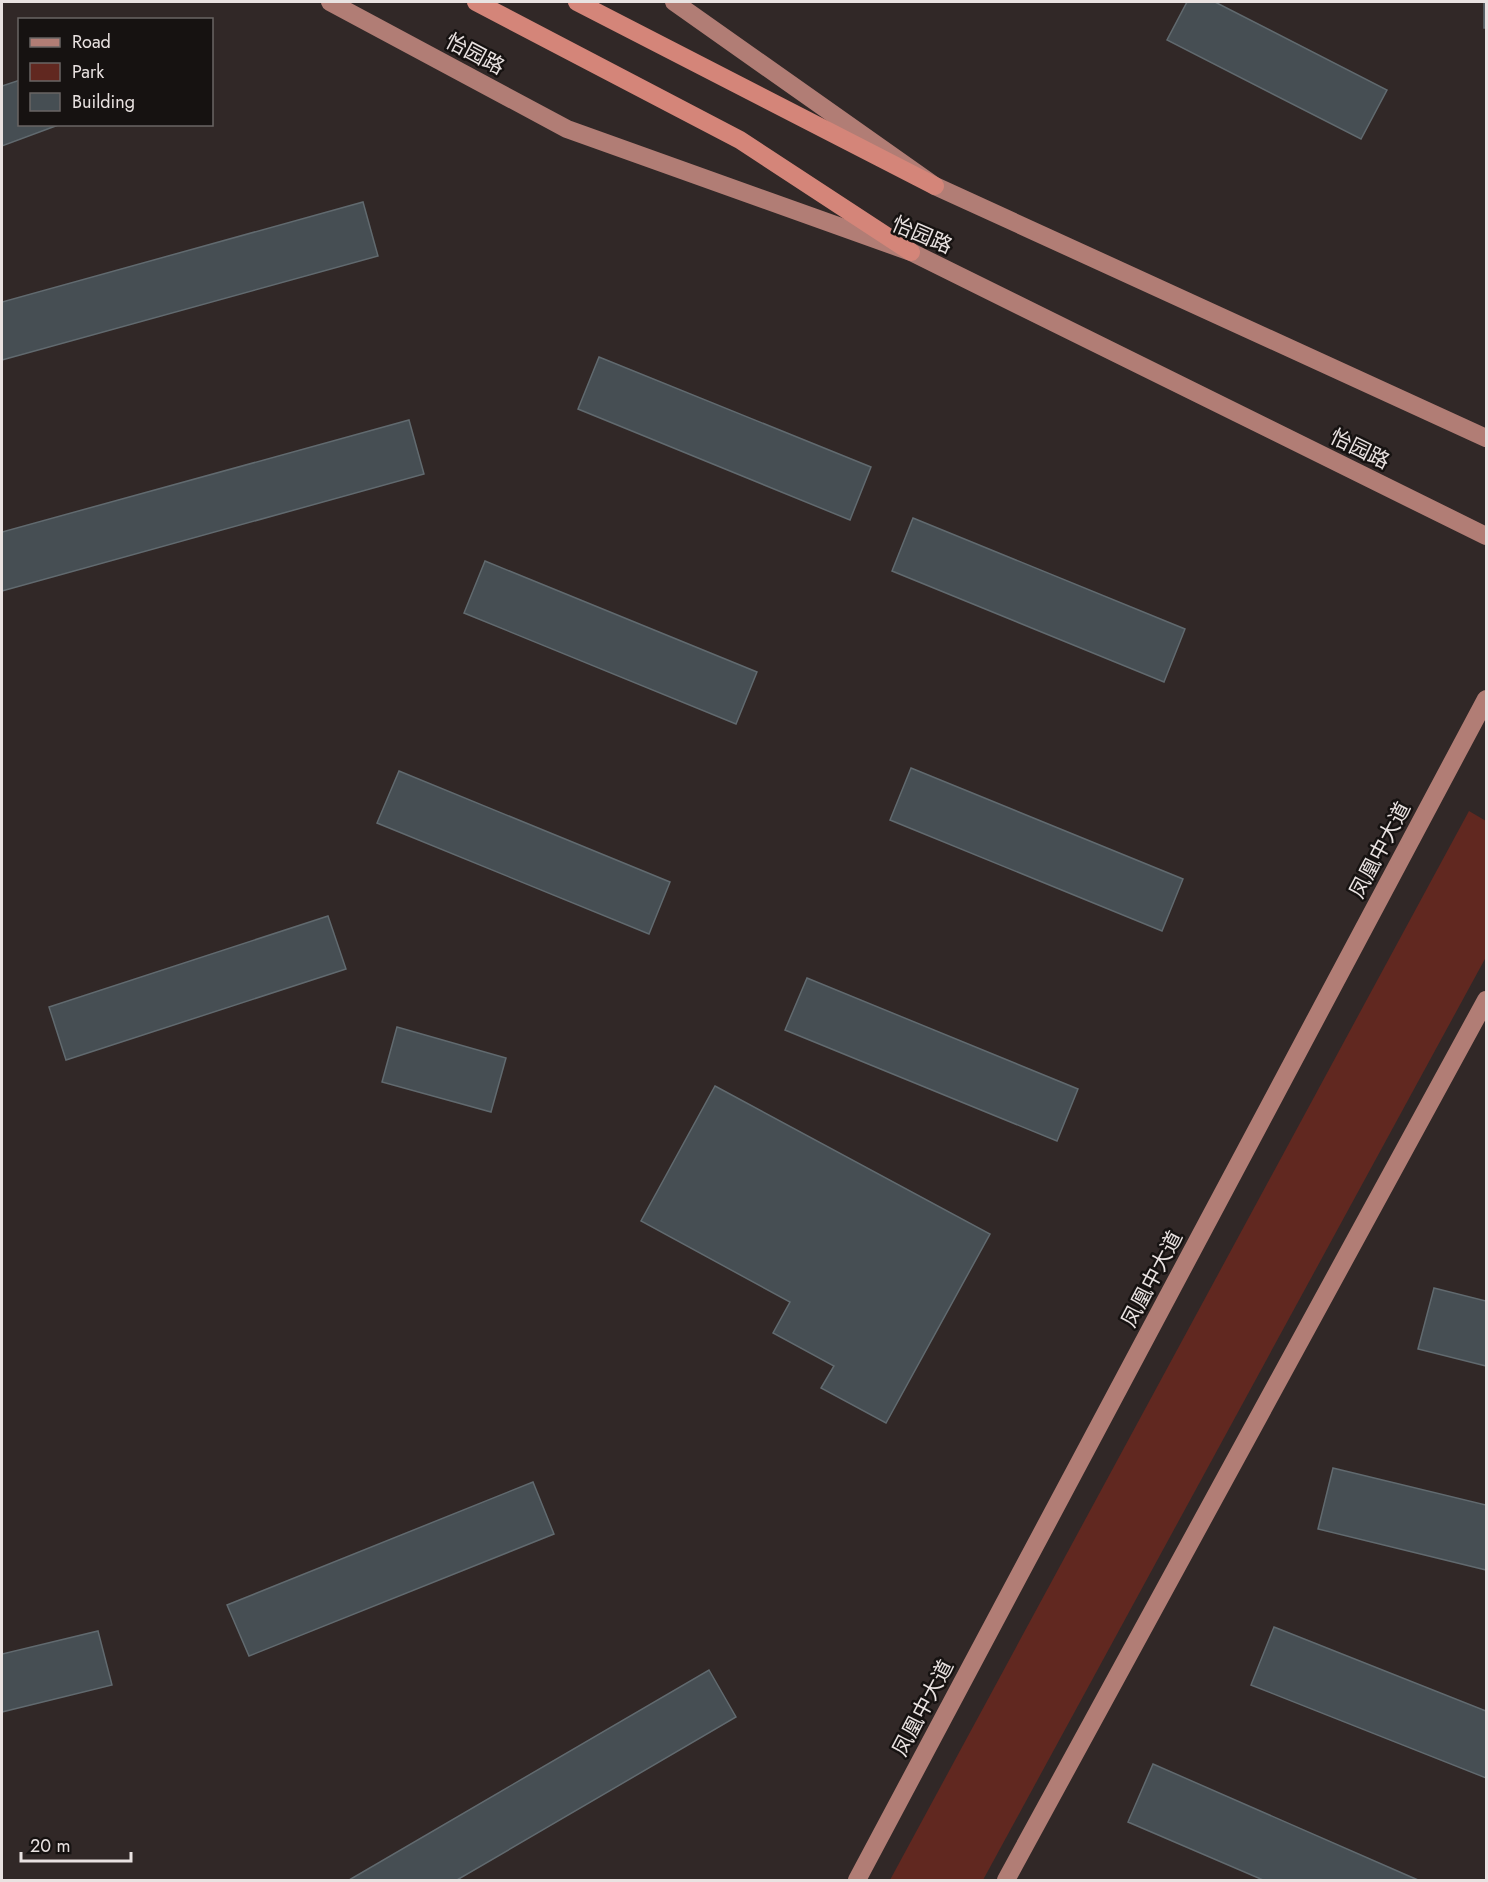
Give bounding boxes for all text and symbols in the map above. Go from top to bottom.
legend [18,18,213,126]
street label: 怡园路 [440,26,510,82]
text: Road [72,29,111,55]
text: Park [72,59,104,85]
text: Building [72,89,135,115]
street label: 怡园路 [887,209,957,261]
street label: 怡园路 [1325,422,1395,476]
street label: 凤凰中大道 [1342,797,1418,903]
street label: 凤凰中大道 [1114,1226,1190,1332]
street label: 凤凰中大道 [885,1655,961,1761]
scale bar [21,1825,130,1863]
text: 20 m [30,1833,70,1859]

